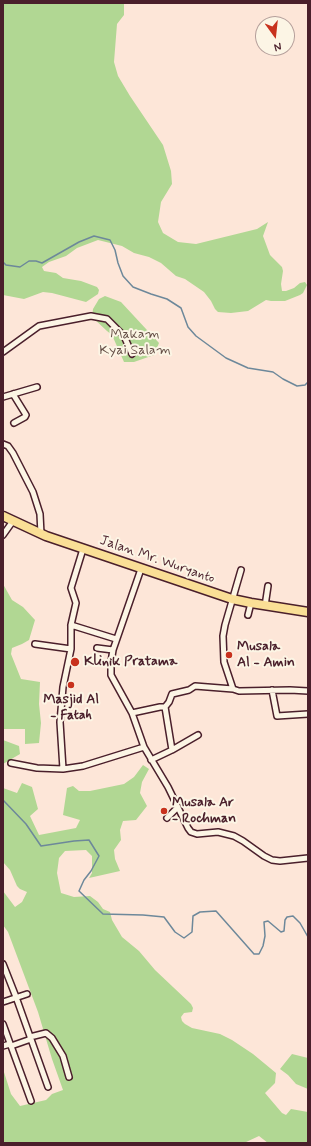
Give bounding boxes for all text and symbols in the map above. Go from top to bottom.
north arrow [255,16,295,56]
text: N [273,39,283,54]
park label: Makam Kyai Salam [99,327,171,360]
street label: Jalan Mr. Wuryanto [97,532,217,588]
place label: Musala Al - Amin [237,639,295,672]
marker: Musala Al - Amin [224,650,234,660]
place label: Klinik Pratama [84,654,177,670]
marker: Klinik Pratama [69,656,81,668]
marker: Masjid Al - Fatah [66,680,76,690]
place label: Masjid Al - Fatah [43,692,99,724]
place label: Musala Ar - Rochman [172,795,236,828]
marker: Musala Ar - Rochman [159,806,169,816]

